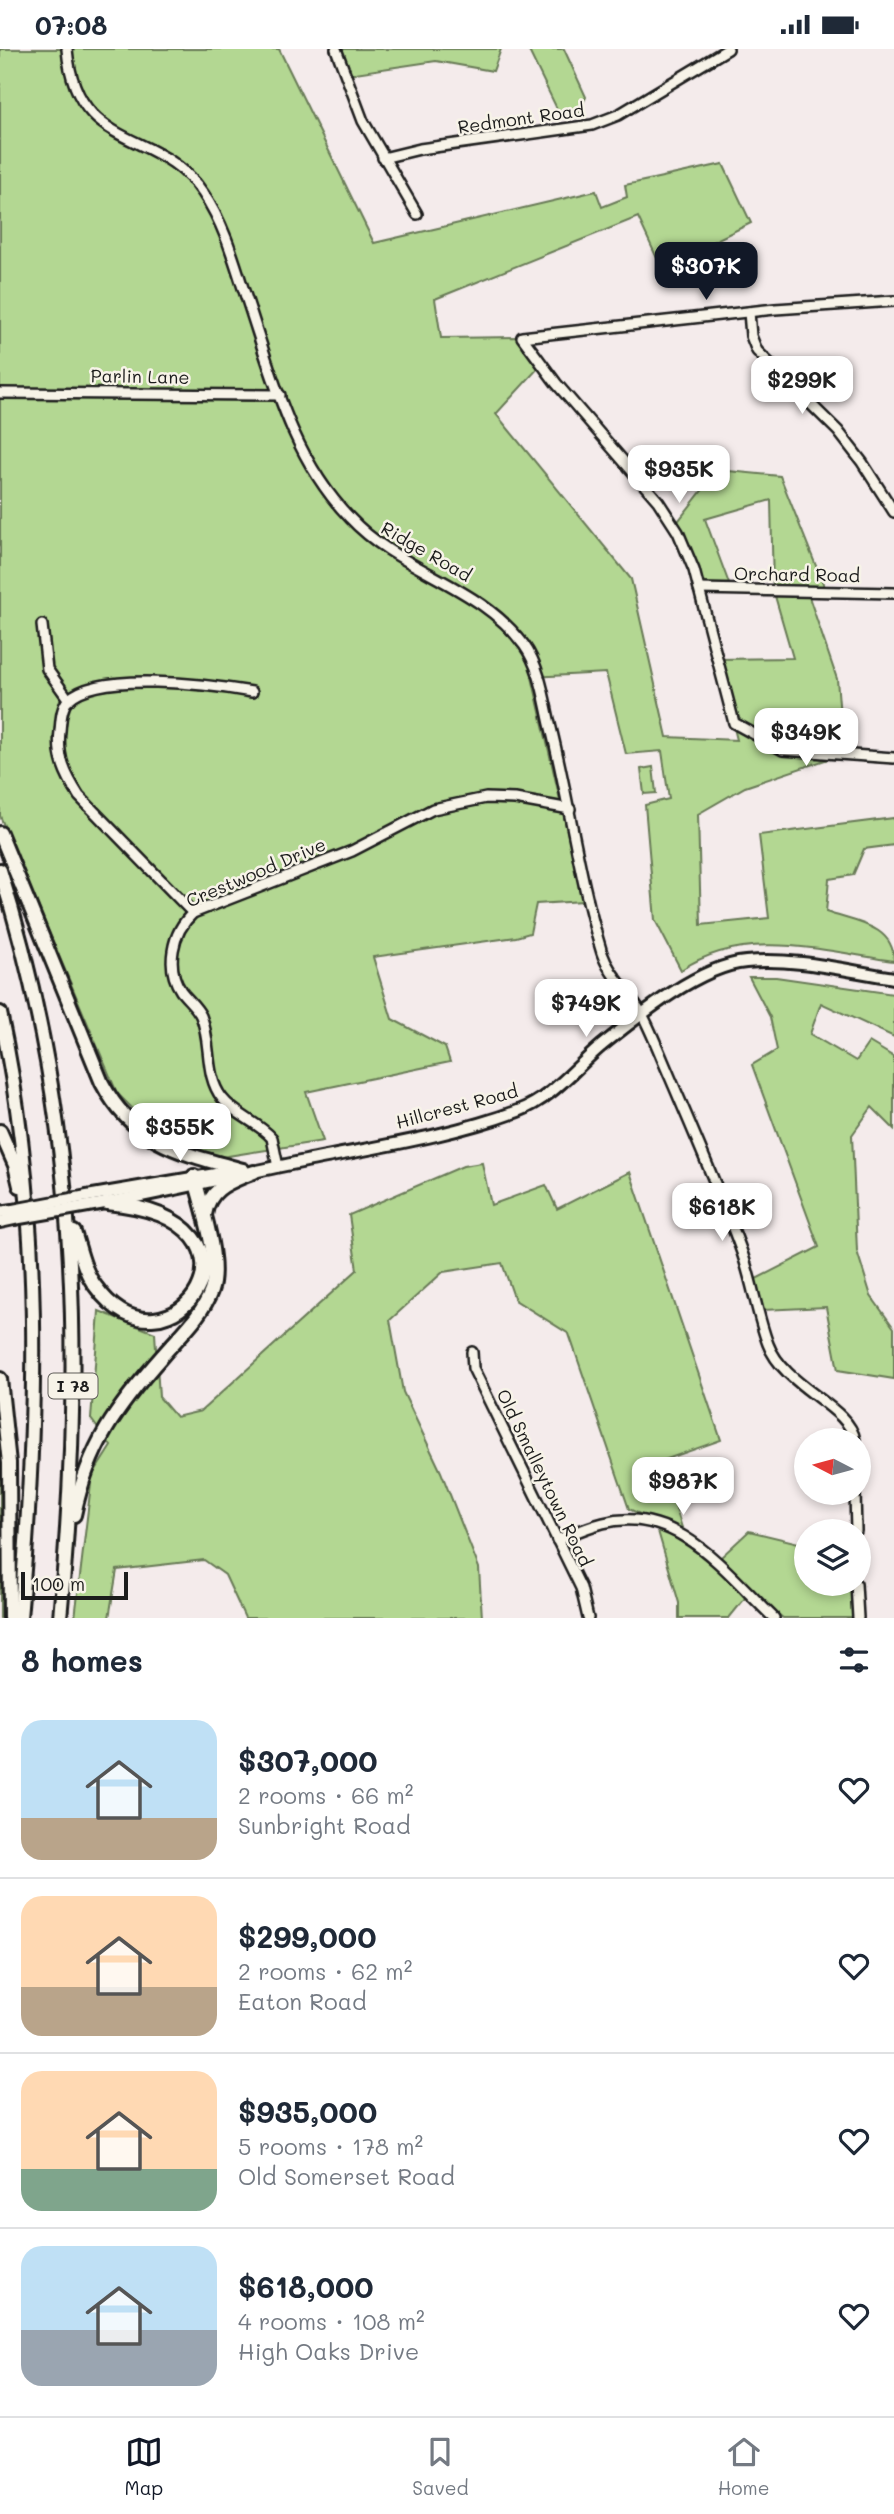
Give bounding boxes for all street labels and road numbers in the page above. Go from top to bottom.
street label: Redmont Road [456,97,586,139]
street label: Parlin Lane [90,363,190,389]
street label: Ridge Road [377,516,476,587]
street label: Orchard Road [734,561,860,587]
street label: Crestwood Drive [182,832,329,912]
street label: Hillcrest Road [393,1078,520,1134]
road number: I 78 [48,1373,98,1399]
street label: Old Smalleytown Road [492,1385,598,1570]

